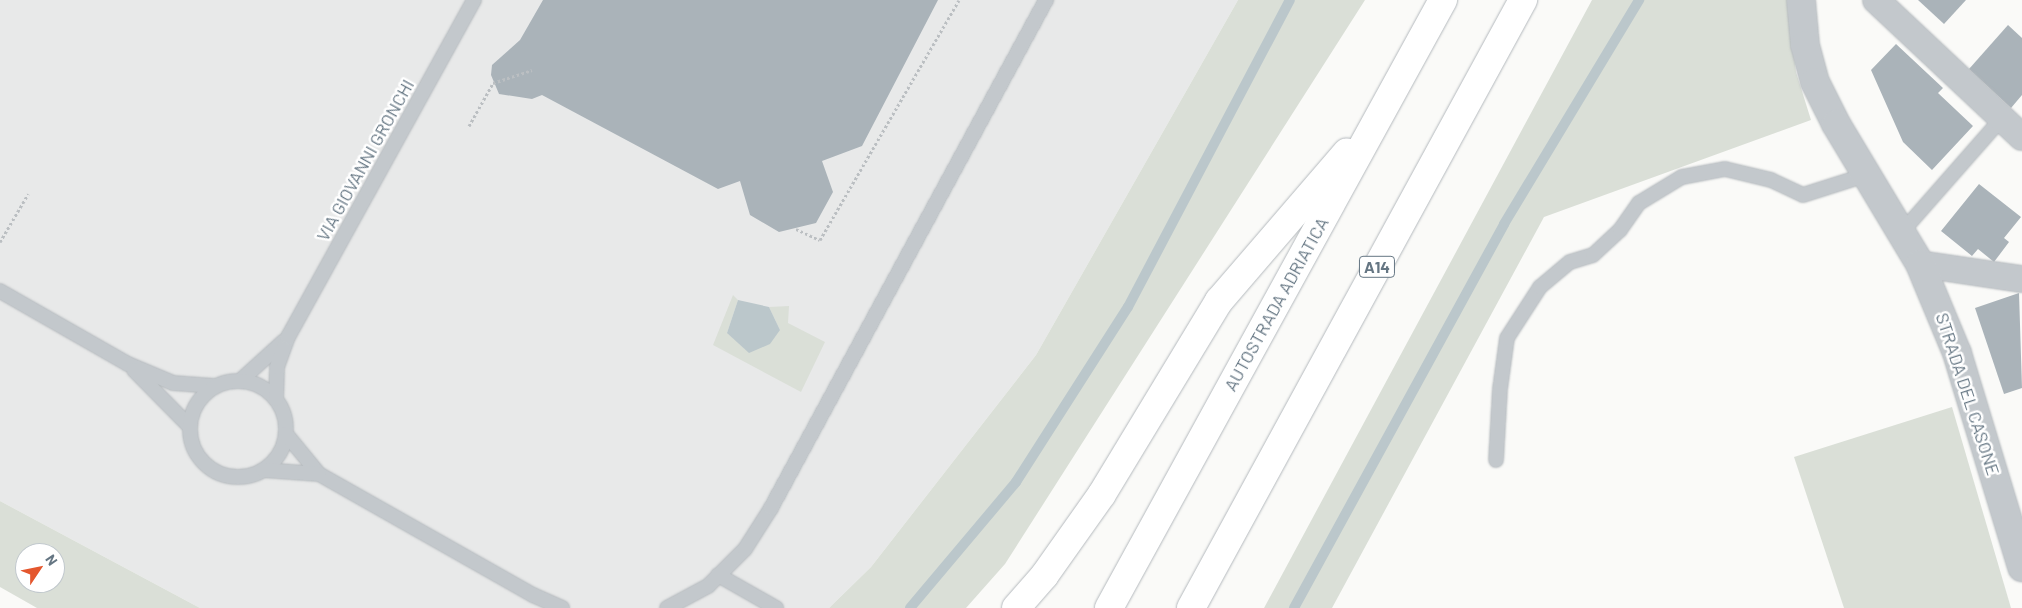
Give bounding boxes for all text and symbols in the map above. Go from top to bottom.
street label: VIA GIOVANNI GRONCHI [312,75,418,245]
street label: AUTOSTRADA ADRIATICA [1219,213,1333,395]
road number: A14 [1358,253,1396,280]
street label: STRADA DEL CASONE [1931,310,2005,478]
north arrow [15,543,65,593]
text: N [42,551,62,569]

